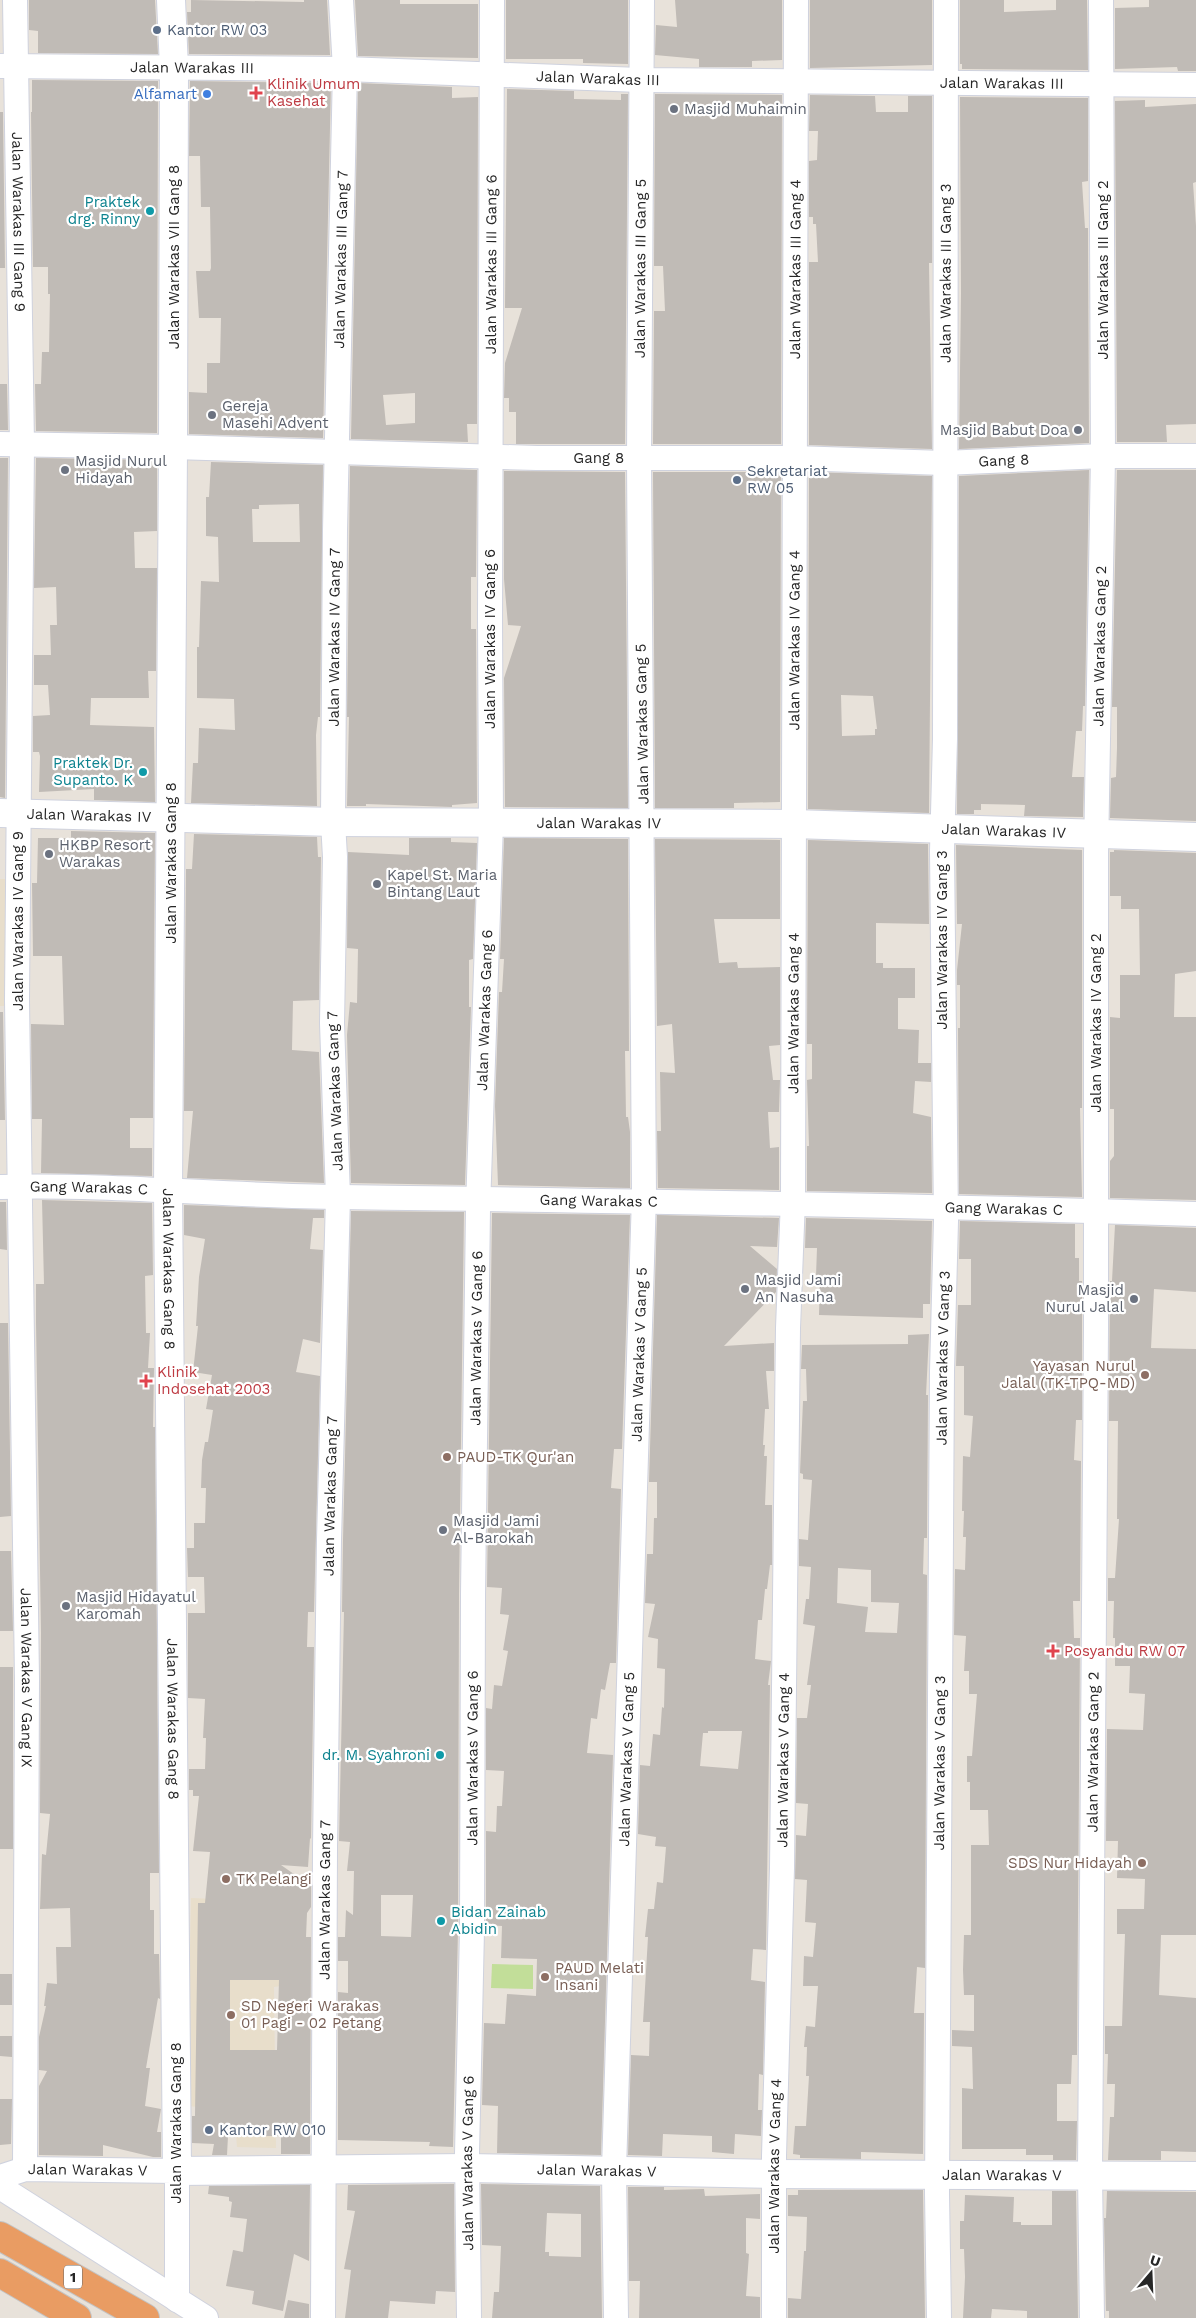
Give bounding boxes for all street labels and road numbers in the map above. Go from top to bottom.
street label: Jalan Warakas III [130,58,254,77]
street label: Jalan Warakas III [536,67,660,89]
street label: Jalan Warakas III [940,74,1064,93]
street label: Jalan Warakas III Gang 9 [8,132,29,312]
street label: Jalan Warakas VII Gang 8 [165,165,183,349]
street label: Jalan Warakas III Gang 7 [330,170,352,349]
street label: Jalan Warakas III Gang 6 [482,174,500,354]
street label: Jalan Warakas III Gang 5 [631,179,650,358]
street label: Jalan Warakas III Gang 4 [786,179,805,359]
street label: Jalan Warakas III Gang 2 [1094,180,1112,360]
street label: Jalan Warakas III Gang 3 [937,183,955,363]
street label: Gang 8 [573,449,624,467]
street label: Gang 8 [978,450,1030,470]
street label: Jalan Warakas IV Gang 7 [325,548,344,727]
street label: Jalan Warakas IV Gang 6 [481,549,499,729]
street label: Jalan Warakas IV Gang 4 [785,550,804,730]
street label: Jalan Warakas Gang 2 [1089,565,1110,727]
street label: Jalan Warakas Gang 5 [632,643,652,805]
street label: Jalan Warakas Gang 8 [162,782,180,944]
street label: Jalan Warakas IV [26,805,152,826]
street label: Jalan Warakas IV [536,814,662,832]
street label: Jalan Warakas IV [941,820,1067,842]
street label: Jalan Warakas IV Gang 9 [9,831,27,1011]
street label: Jalan Warakas IV Gang 3 [933,850,951,1030]
street label: Jalan Warakas Gang 6 [473,929,496,1091]
street label: Jalan Warakas Gang 4 [784,932,803,1094]
street label: Jalan Warakas IV Gang 2 [1087,933,1105,1113]
street label: Jalan Warakas Gang 7 [323,1011,347,1171]
street label: Gang Warakas C [30,1178,149,1198]
street label: Jalan Warakas Gang 8 [159,1188,178,1350]
street label: Gang Warakas C [539,1191,658,1211]
street label: Gang Warakas C [944,1198,1063,1219]
street label: Jalan Warakas V Gang 6 [466,1250,486,1426]
street label: Jalan Warakas V Gang 5 [627,1267,651,1442]
street label: Jalan Warakas V Gang 3 [933,1270,954,1446]
street label: Jalan Warakas Gang 7 [320,1416,341,1576]
street label: Jalan Warakas V Gang IX [17,1588,36,1768]
street label: Jalan Warakas Gang 8 [163,1638,183,1800]
street label: Jalan Warakas V Gang 6 [463,1670,482,1846]
street label: Jalan Warakas Gang 2 [1083,1671,1103,1833]
street label: Jalan Warakas V Gang 5 [615,1672,638,1847]
street label: Jalan Warakas V Gang 4 [773,1672,793,1848]
street label: Jalan Warakas V Gang 3 [930,1676,949,1851]
street label: Jalan Warakas Gang 7 [315,1820,334,1980]
street label: Jalan Warakas Gang 8 [167,2042,185,2204]
street label: Jalan Warakas V Gang 6 [458,2075,478,2251]
street label: Jalan Warakas V Gang 4 [765,2078,785,2254]
street label: Jalan Warakas V [28,2160,148,2180]
street label: Jalan Warakas V [537,2160,657,2181]
street label: Jalan Warakas V [942,2166,1062,2184]
road number: 1 [64,2266,82,2288]

